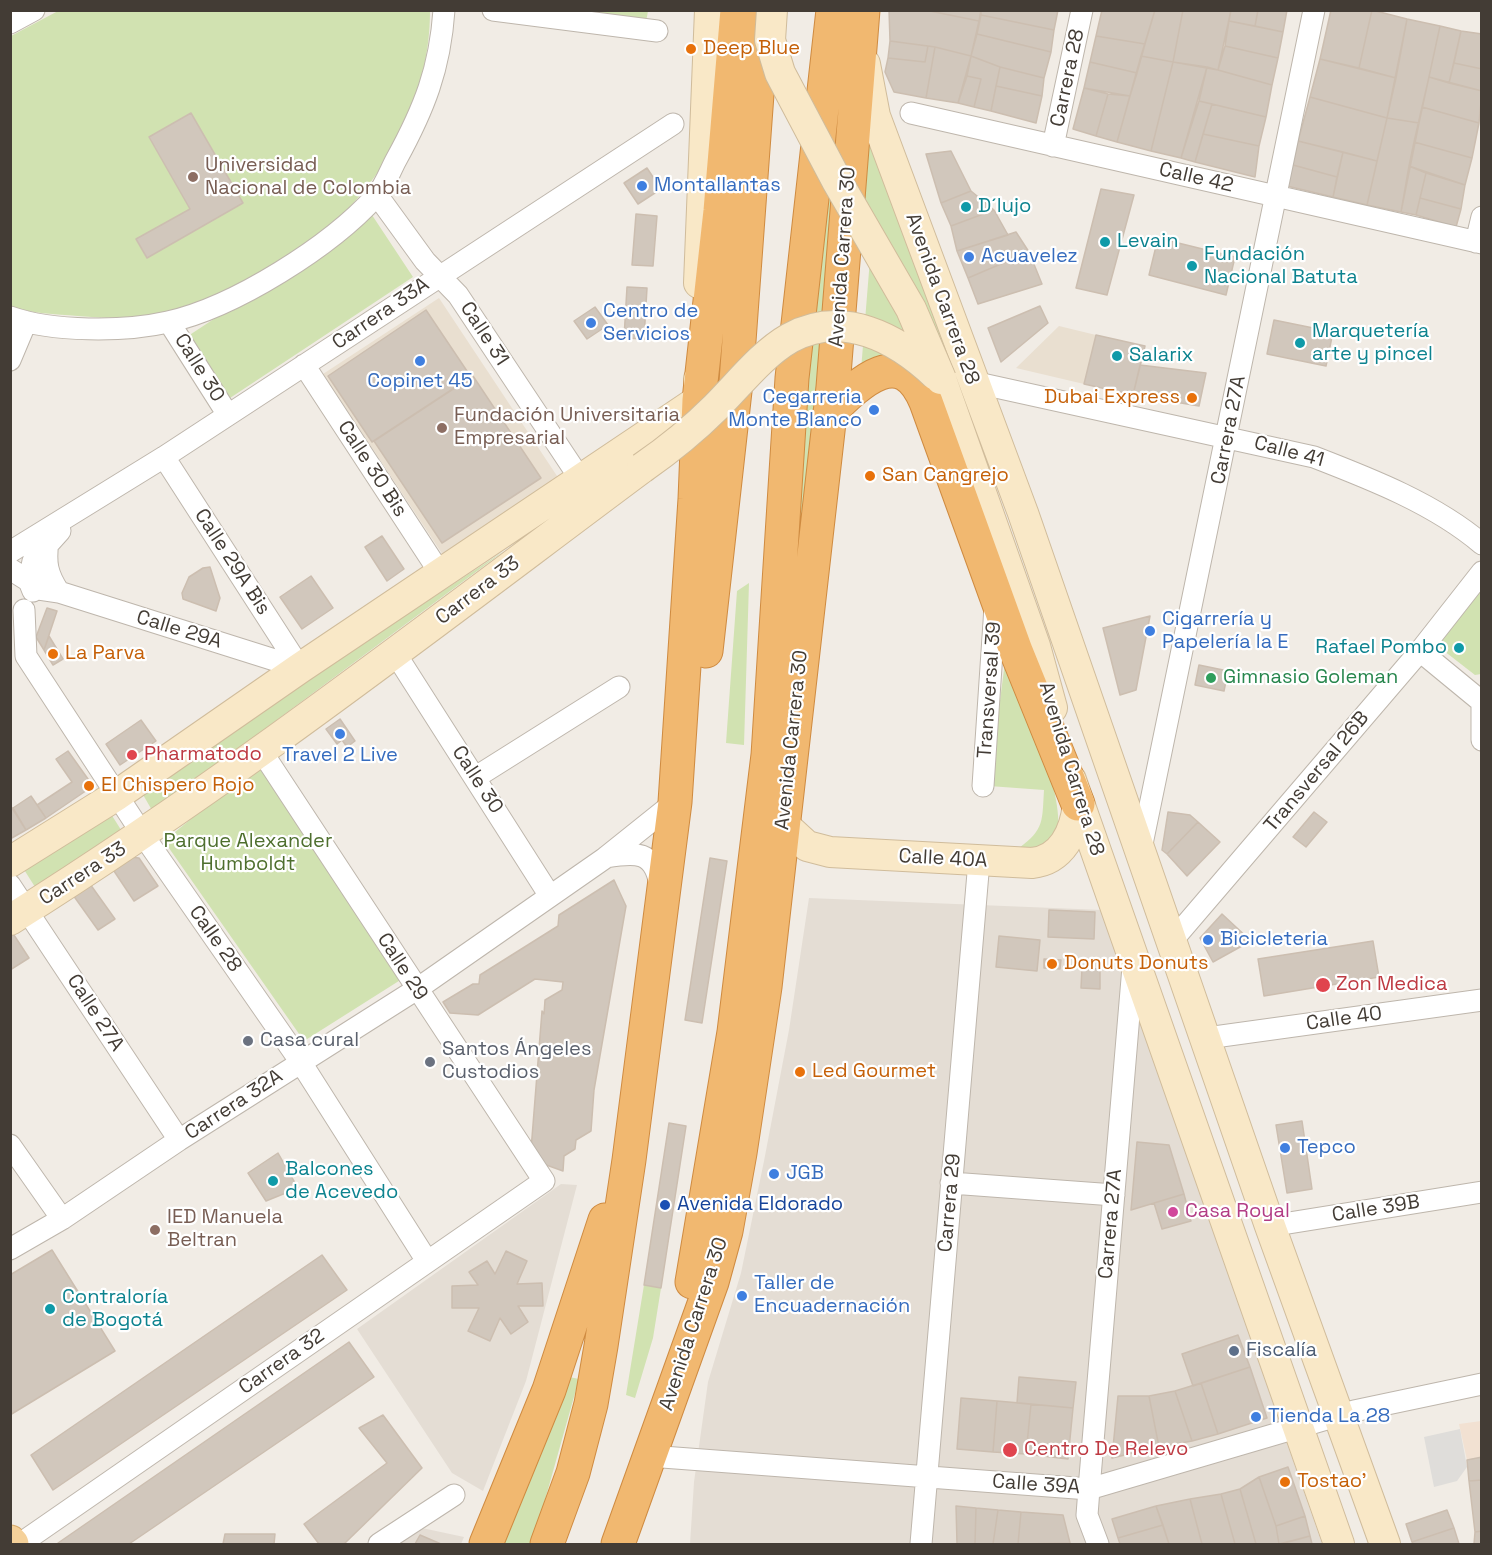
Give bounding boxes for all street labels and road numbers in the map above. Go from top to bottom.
street label: Carrera 28 [1046,27,1090,129]
street label: Calle 42 [1156,158,1236,198]
street label: Avenida Carrera 30 [825,166,861,348]
street label: Avenida Carrera 28 [900,210,984,388]
street label: Carrera 33A [328,273,434,355]
street label: Calle 31 [455,298,513,370]
street label: Calle 30 [169,329,229,407]
street label: Carrera 27A [1207,373,1251,487]
street label: Calle 30 Bis [332,416,412,522]
street label: Calle 41 [1251,431,1327,473]
street label: Calle 29A Bis [189,504,275,620]
street label: Carrera 33 [431,552,525,630]
street label: Calle 29A [133,606,225,654]
street label: Transversal 39 [973,621,1007,759]
street label: Avenida Carrera 30 [771,649,813,831]
street label: Avenida Carrera 28 [1033,679,1109,859]
street label: Transversal 26B [1259,707,1375,837]
street label: Calle 30 [446,742,508,818]
street label: Carrera 33 [35,837,131,911]
street label: Calle 40A [898,845,988,873]
street label: Calle 28 [183,901,247,977]
street label: Calle 29 [371,929,433,1005]
street label: Calle 27A [61,970,129,1056]
street label: Calle 40 [1304,1002,1384,1036]
street label: Carrera 32A [181,1065,287,1145]
street label: Carrera 29 [934,1153,966,1253]
street label: Carrera 27A [1094,1168,1128,1280]
street label: Calle 39B [1330,1190,1422,1228]
street label: Avenida Carrera 30 [655,1234,733,1414]
street label: Carrera 32 [235,1324,329,1400]
street label: Calle 39A [991,1470,1081,1500]

